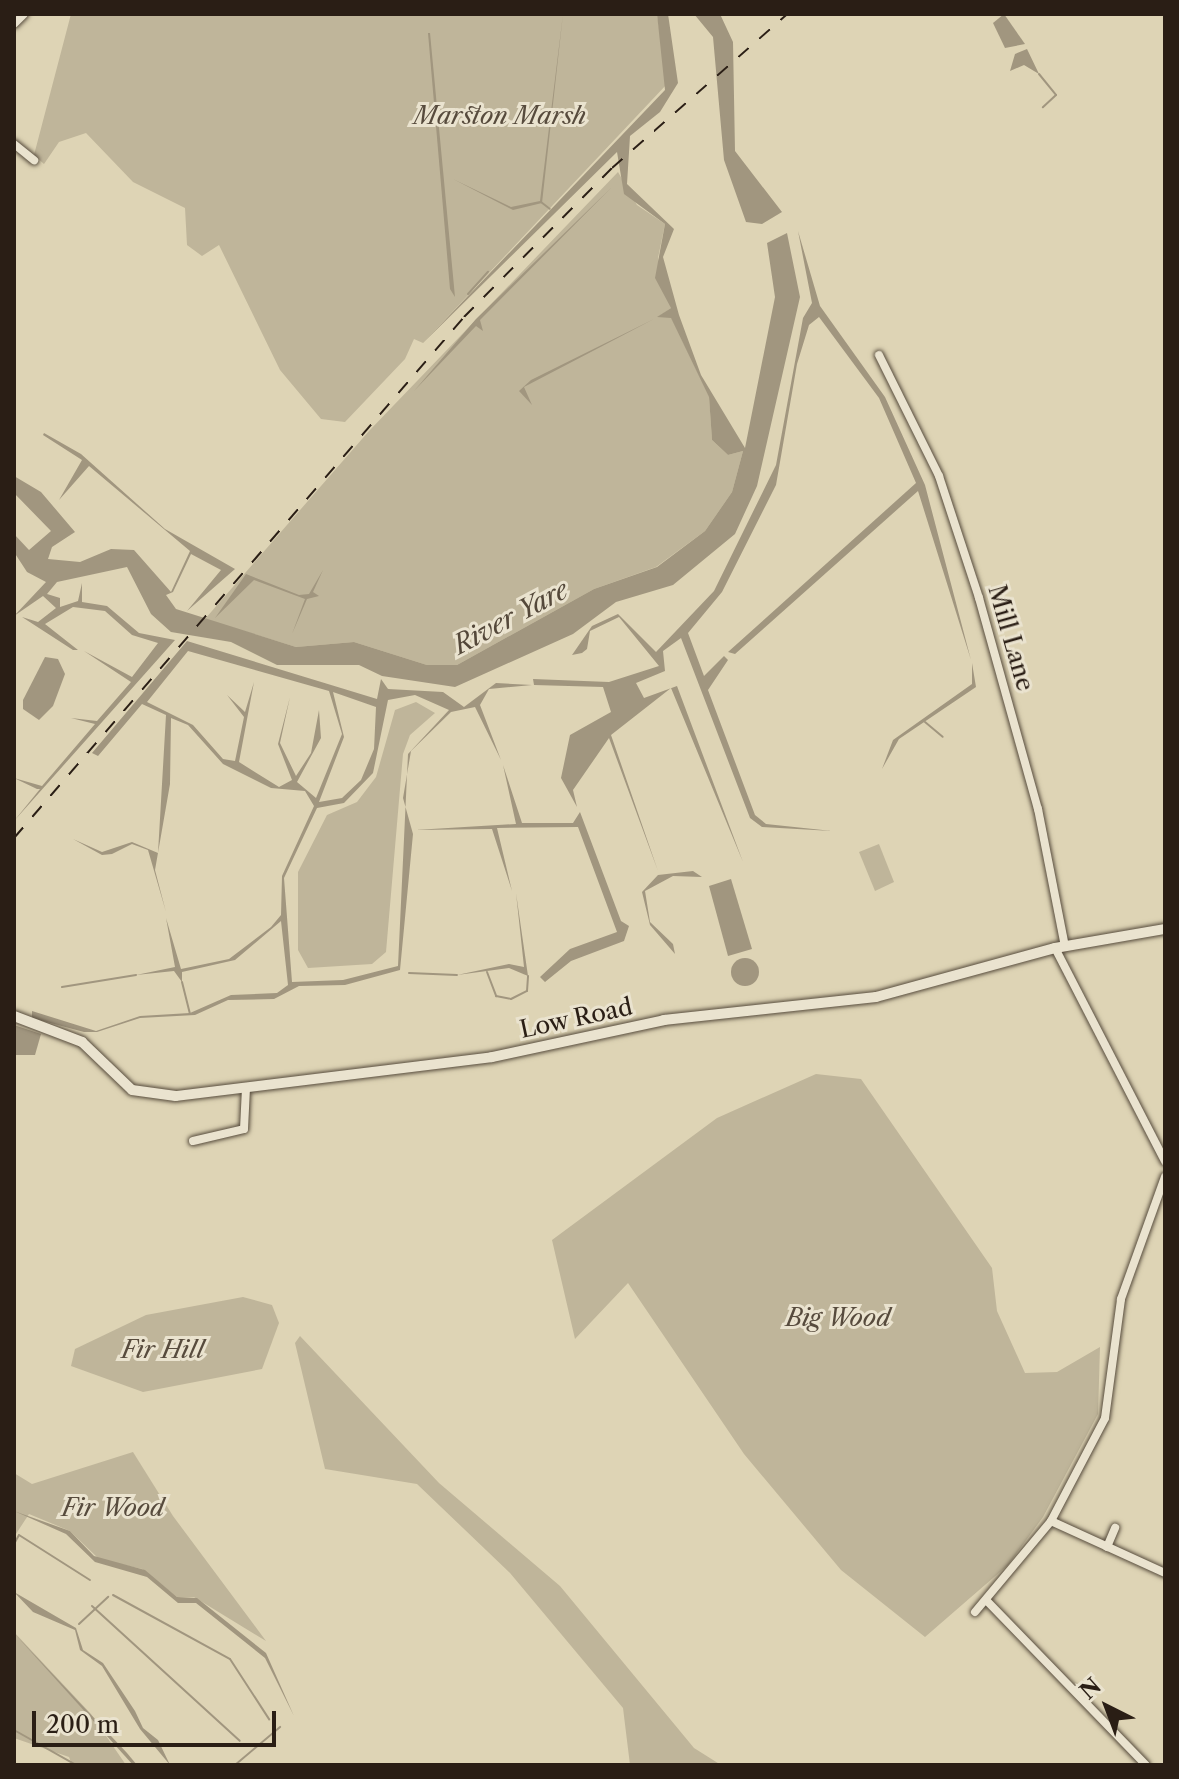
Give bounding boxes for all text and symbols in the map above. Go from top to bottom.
park label: Marston Marsh [414,102,586,130]
water label: River Yare [448,575,574,661]
street label: Mill Lane [982,582,1040,694]
street label: Low Road [517,992,635,1044]
park label: Big Wood [786,1304,890,1332]
park label: Fir Hill [121,1336,205,1364]
park label: Fir Wood [62,1494,164,1522]
north arrow [1067,1667,1147,1747]
text: N [1074,1672,1107,1705]
scale bar [36,1695,280,1745]
text: 200 m [46,1710,119,1739]

